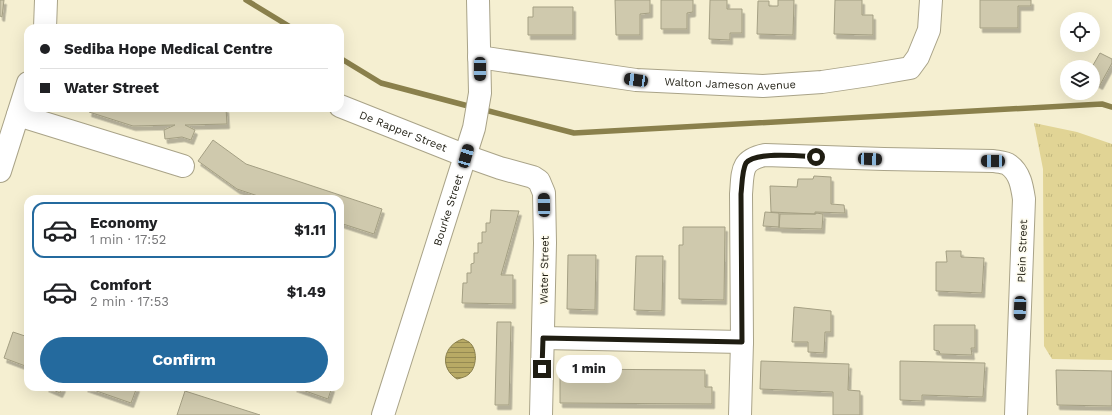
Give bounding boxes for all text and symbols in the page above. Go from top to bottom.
map controls [1060,12,1100,100]
button: locate [1060,12,1100,52]
text: Sediba Hope Medical Centre [64,40,273,58]
car [474,57,486,81]
button: layers [1060,60,1100,100]
car [623,72,649,88]
street label: Walton Jameson Avenue [664,75,796,93]
text: Water Street [64,79,159,97]
street label: De Rapper Street [357,108,449,155]
car [457,143,475,169]
route start [807,148,825,166]
car [858,153,882,165]
car [981,155,1005,167]
street label: Bourke Street [431,172,466,248]
car [538,193,550,217]
icon: car [42,212,78,248]
text: Economy [90,214,157,232]
street label: Plein Street [1015,219,1030,283]
text: $1.11 [294,221,326,239]
text: 1 min · 17:52 [90,232,166,247]
street label: Water Street [537,235,552,304]
icon: car [42,274,78,310]
text: Comfort [90,276,151,294]
text: $1.49 [287,283,326,301]
text: 2 min · 17:53 [90,294,169,309]
car [1014,296,1026,320]
button: Confirm [40,337,328,383]
callout: 1 min [556,355,622,383]
route end [533,360,551,378]
text: 1 min [572,361,606,376]

